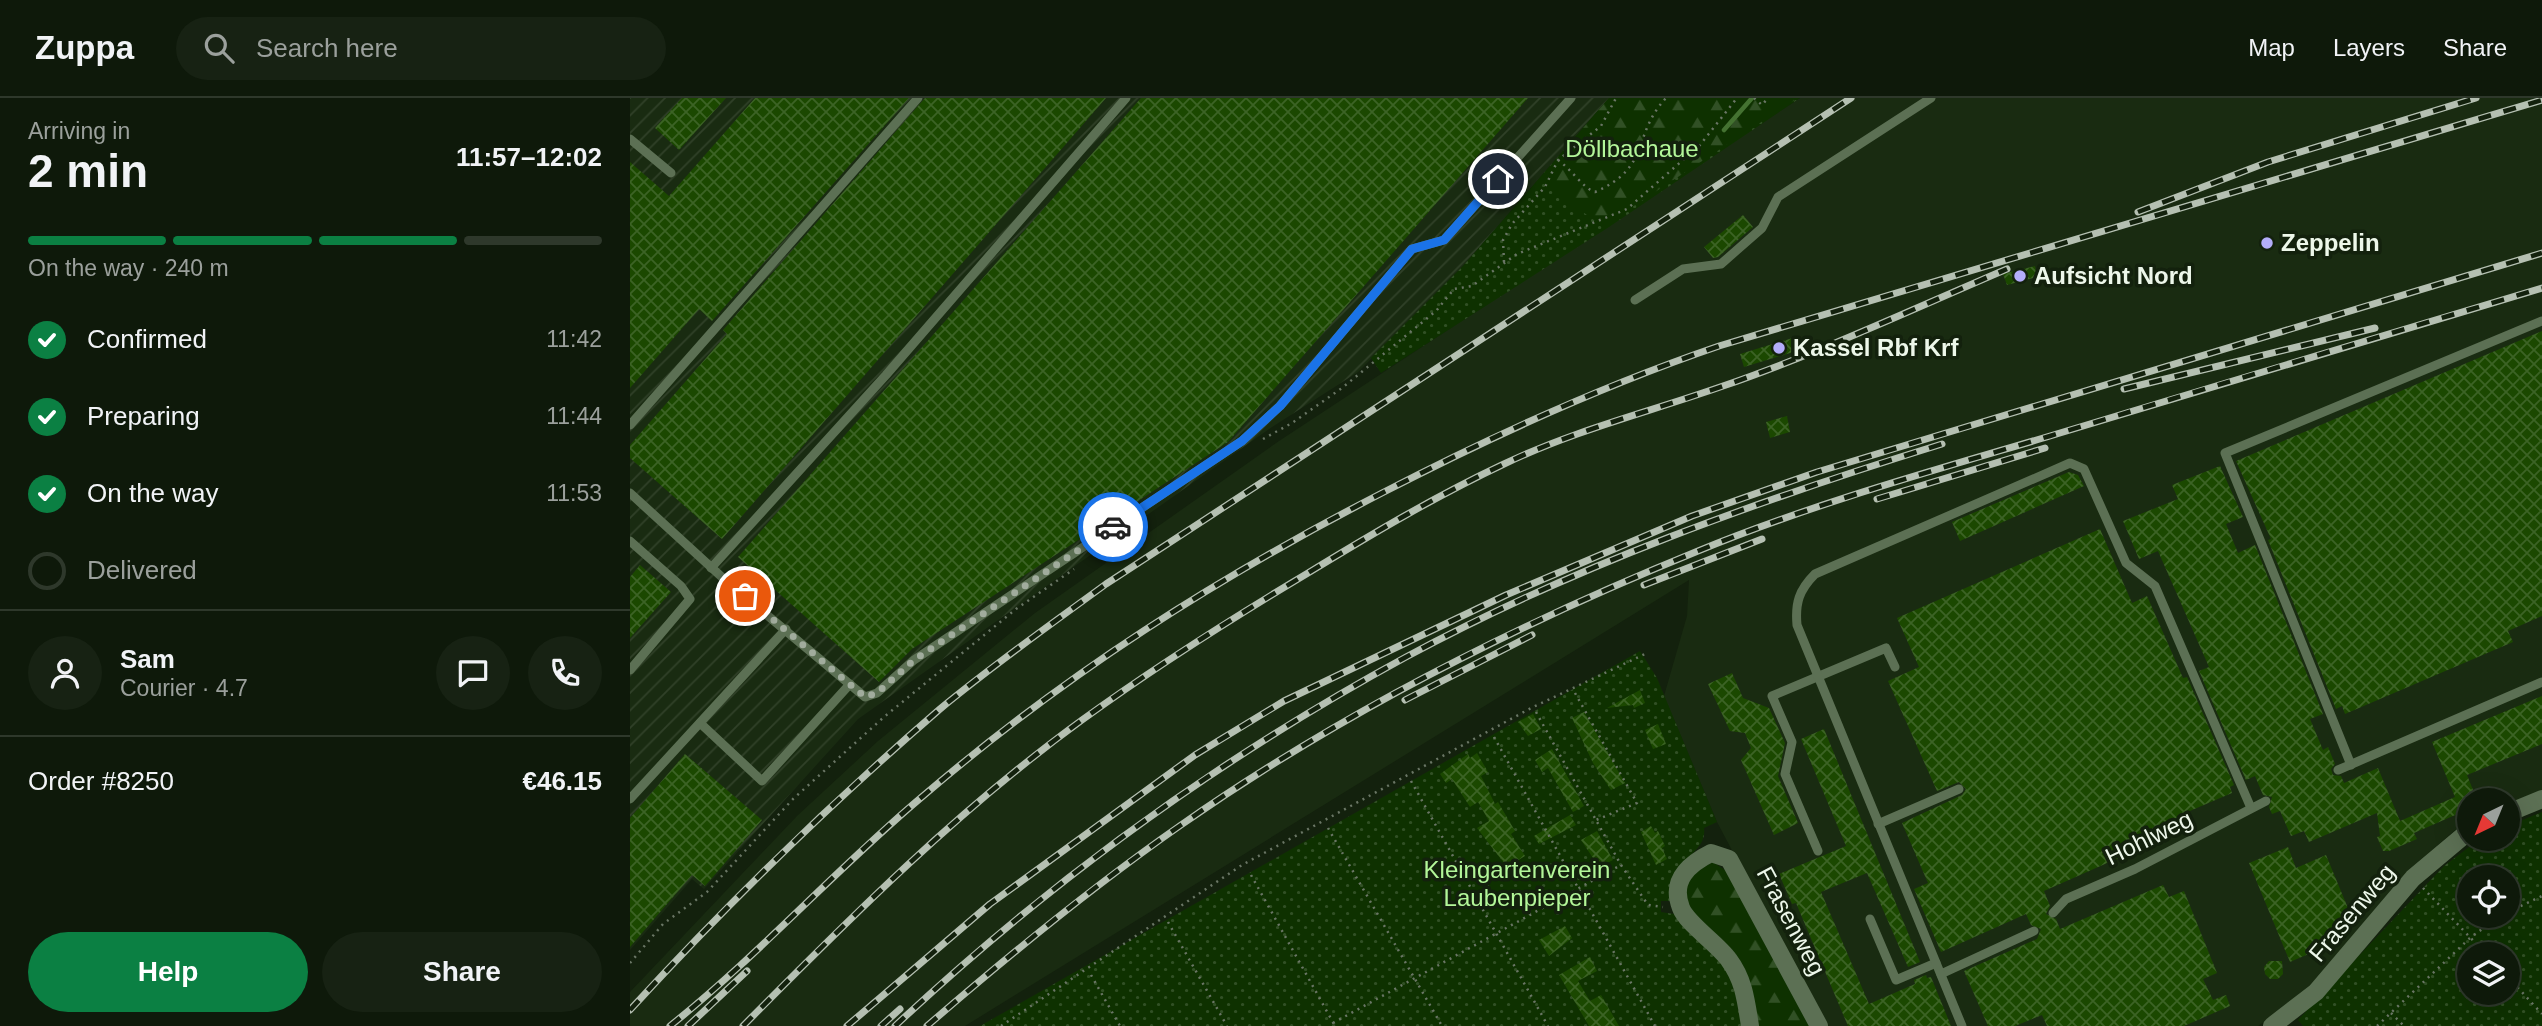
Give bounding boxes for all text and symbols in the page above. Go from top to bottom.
search box [176,17,666,80]
text: Zuppa [35,29,134,66]
icon: search [200,29,238,67]
text: Search here [256,33,398,63]
text: Map [2248,34,2295,61]
text: Layers [2333,34,2405,61]
text: Share [2443,34,2507,61]
text: Arriving in [28,118,130,144]
park label: Döllbachaue [1565,135,1699,162]
text: 11:57–12:02 [456,142,602,172]
text: 2 min [28,145,148,197]
pin [1468,149,1528,209]
icon: home [1479,160,1517,198]
place label: Zeppelin [2281,229,2380,256]
marker: Zeppelin [2259,235,2275,251]
text: On the way · 240 m [28,255,229,281]
place label: Aufsicht Nord [2034,262,2193,289]
marker: Aufsicht Nord [2012,268,2028,284]
icon: check [28,321,66,359]
text: Confirmed [87,324,207,354]
text: 11:42 [546,326,602,352]
place label: Kassel Rbf Krf [1793,334,1959,361]
marker: Kassel Rbf Krf [1771,340,1787,356]
icon: check [28,398,66,436]
text: Preparing [87,401,200,431]
text: 11:44 [546,403,602,429]
icon: check [28,475,66,513]
text: On the way [87,478,219,508]
text: 11:53 [546,480,602,506]
courier [1078,492,1148,562]
icon: car [1094,508,1132,546]
text: Delivered [87,555,197,585]
pin [715,566,775,626]
icon: bag [726,577,764,615]
button: person [28,636,102,710]
button: chat [436,636,510,710]
button: phone [528,636,602,710]
text: Sam [120,644,175,674]
text: Courier · 4.7 [120,675,248,701]
text: Order #8250 [28,766,174,796]
text: €46.15 [522,766,602,796]
north arrow [2457,788,2520,850]
map controls [2457,788,2520,1005]
street label: Hohlweg [2101,805,2197,870]
park label: Kleingartenverein Laubenpieper [1424,856,1610,911]
street label: Frasenweg [2303,859,2400,967]
street label: Frasenweg [1752,862,1831,980]
button: locate [2457,865,2520,928]
button: Help [28,932,308,1012]
button: Share [322,932,602,1012]
button: layers [2457,942,2520,1005]

